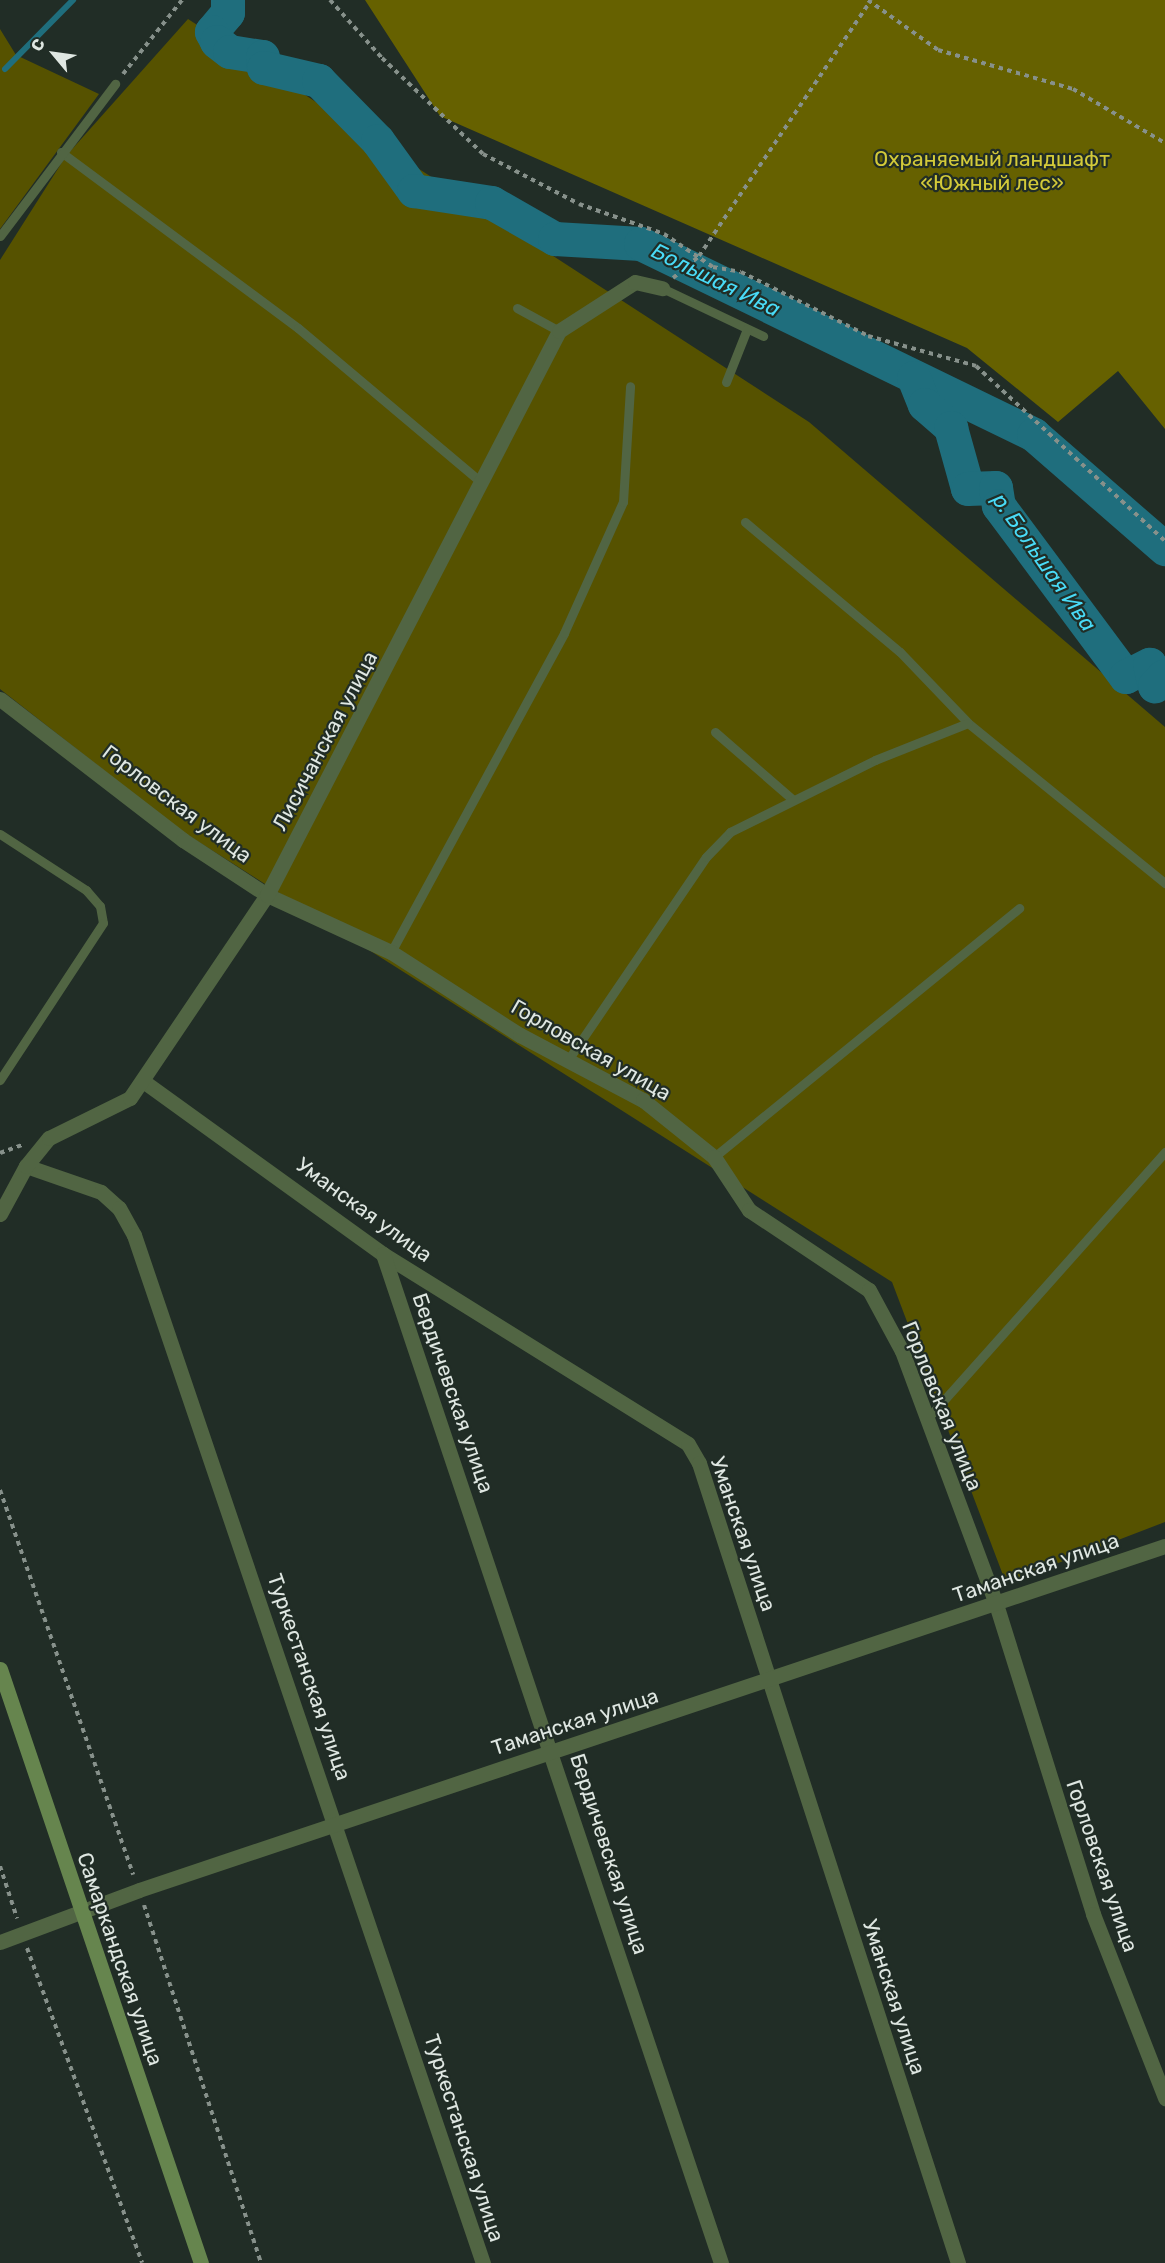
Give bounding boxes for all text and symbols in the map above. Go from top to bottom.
north arrow [24,24,84,84]
text: С [27,36,49,55]
park label: Охраняемый ландшафт «Южный лес» [874,146,1110,196]
water label: Большая Ива [648,238,784,322]
water label: р. Большая Ива [986,487,1102,637]
street label: Лисичанская улица [267,647,383,835]
street label: Горловская улица [97,740,257,868]
street label: Горловская улица [507,994,675,1106]
street label: Уманская улица [291,1152,437,1268]
street label: Бердичевская улица [407,1290,499,1496]
street label: Горловская улица [897,1318,987,1494]
street label: Уманская улица [705,1453,781,1615]
street label: Таманская улица [950,1528,1122,1608]
street label: Туркестанская улица [262,1570,356,1784]
street label: Таманская улица [488,1683,662,1761]
street label: Бердичевская улица [565,1750,653,1958]
street label: Горловская улица [1061,1777,1143,1955]
street label: Самаркандская улица [72,1849,168,2069]
street label: Уманская улица [857,1916,931,2078]
street label: Туркестанская улица [419,2031,509,2245]

